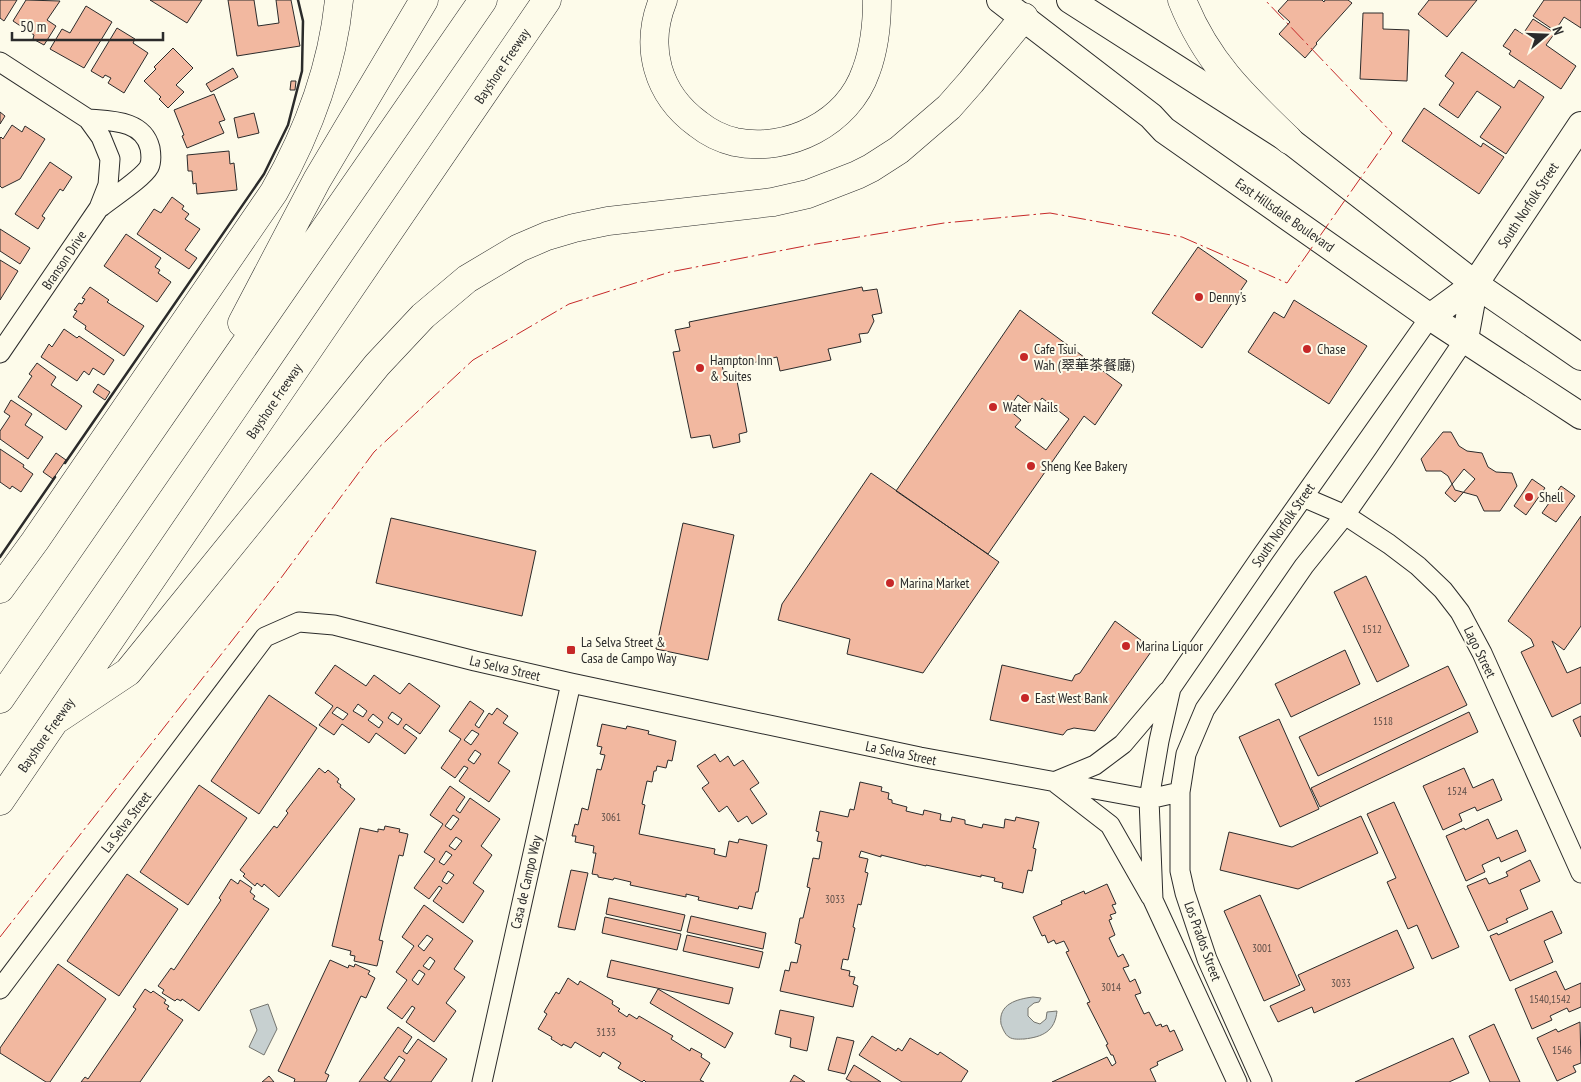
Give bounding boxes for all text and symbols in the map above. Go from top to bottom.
scale bar [12,10,164,42]
north arrow [1521,10,1571,60]
text: 50 m [20,17,46,36]
street label: Bayshore Freeway [470,24,534,107]
text: N [1549,24,1568,37]
street label: South Norfolk Street [1494,159,1562,251]
street label: East Hillsdale Boulevard [1232,174,1338,256]
street label: Branson Drive [38,227,90,293]
place label: Denny's [1209,288,1246,306]
marker: Denny's [1193,291,1205,303]
place label: Cafe Tsui Wah (翠華茶餐廳) [1034,340,1135,374]
place label: Chase [1317,340,1346,358]
marker: Chase [1301,343,1313,355]
place label: Hampton Inn & Suites [710,351,773,385]
marker: Cafe Tsui Wah (翠華茶餐廳) [1018,351,1030,363]
street label: Bayshore Freeway [242,359,306,442]
marker: Hampton Inn & Suites [694,362,706,374]
place label: Water Nails [1003,398,1058,416]
marker: Water Nails [987,401,999,413]
place label: Sheng Kee Bakery [1041,457,1128,475]
marker: Sheng Kee Bakery [1025,460,1037,472]
street label: South Norfolk Street [1247,479,1319,570]
place label: Shell [1539,488,1564,506]
marker: Shell [1523,491,1535,503]
place label: Marina Market [900,574,970,592]
marker: Marina Market [884,577,896,589]
house number: 1512 [1362,622,1382,636]
street label: Lago Street [1460,623,1500,681]
place label: La Selva Street & Casa de Campo Way [581,633,677,667]
place label: Marina Liquor [1136,637,1203,655]
marker: Marina Liquor [1120,640,1132,652]
marker: La Selva Street & Casa de Campo Way [565,644,577,656]
street label: La Selva Street [468,651,542,685]
place label: East West Bank [1035,689,1109,707]
marker: East West Bank [1019,692,1031,704]
street label: Bayshore Freeway [14,694,79,776]
house number: 1518 [1373,714,1393,728]
street label: La Selva Street [864,737,938,769]
house number: 1524 [1447,784,1467,798]
street label: La Selva Street [97,788,155,856]
house number: 3061 [601,810,621,824]
street label: Casa de Campo Way [506,833,546,931]
house number: 3033 [825,892,845,906]
street label: Los Prados Street [1180,899,1226,983]
house number: 3001 [1252,941,1272,955]
house number: 3033 [1331,976,1351,990]
house number: 3014 [1101,980,1121,994]
house number: 1540,1542 [1529,992,1571,1006]
house number: 3133 [596,1025,616,1039]
house number: 1546 [1552,1043,1572,1057]

